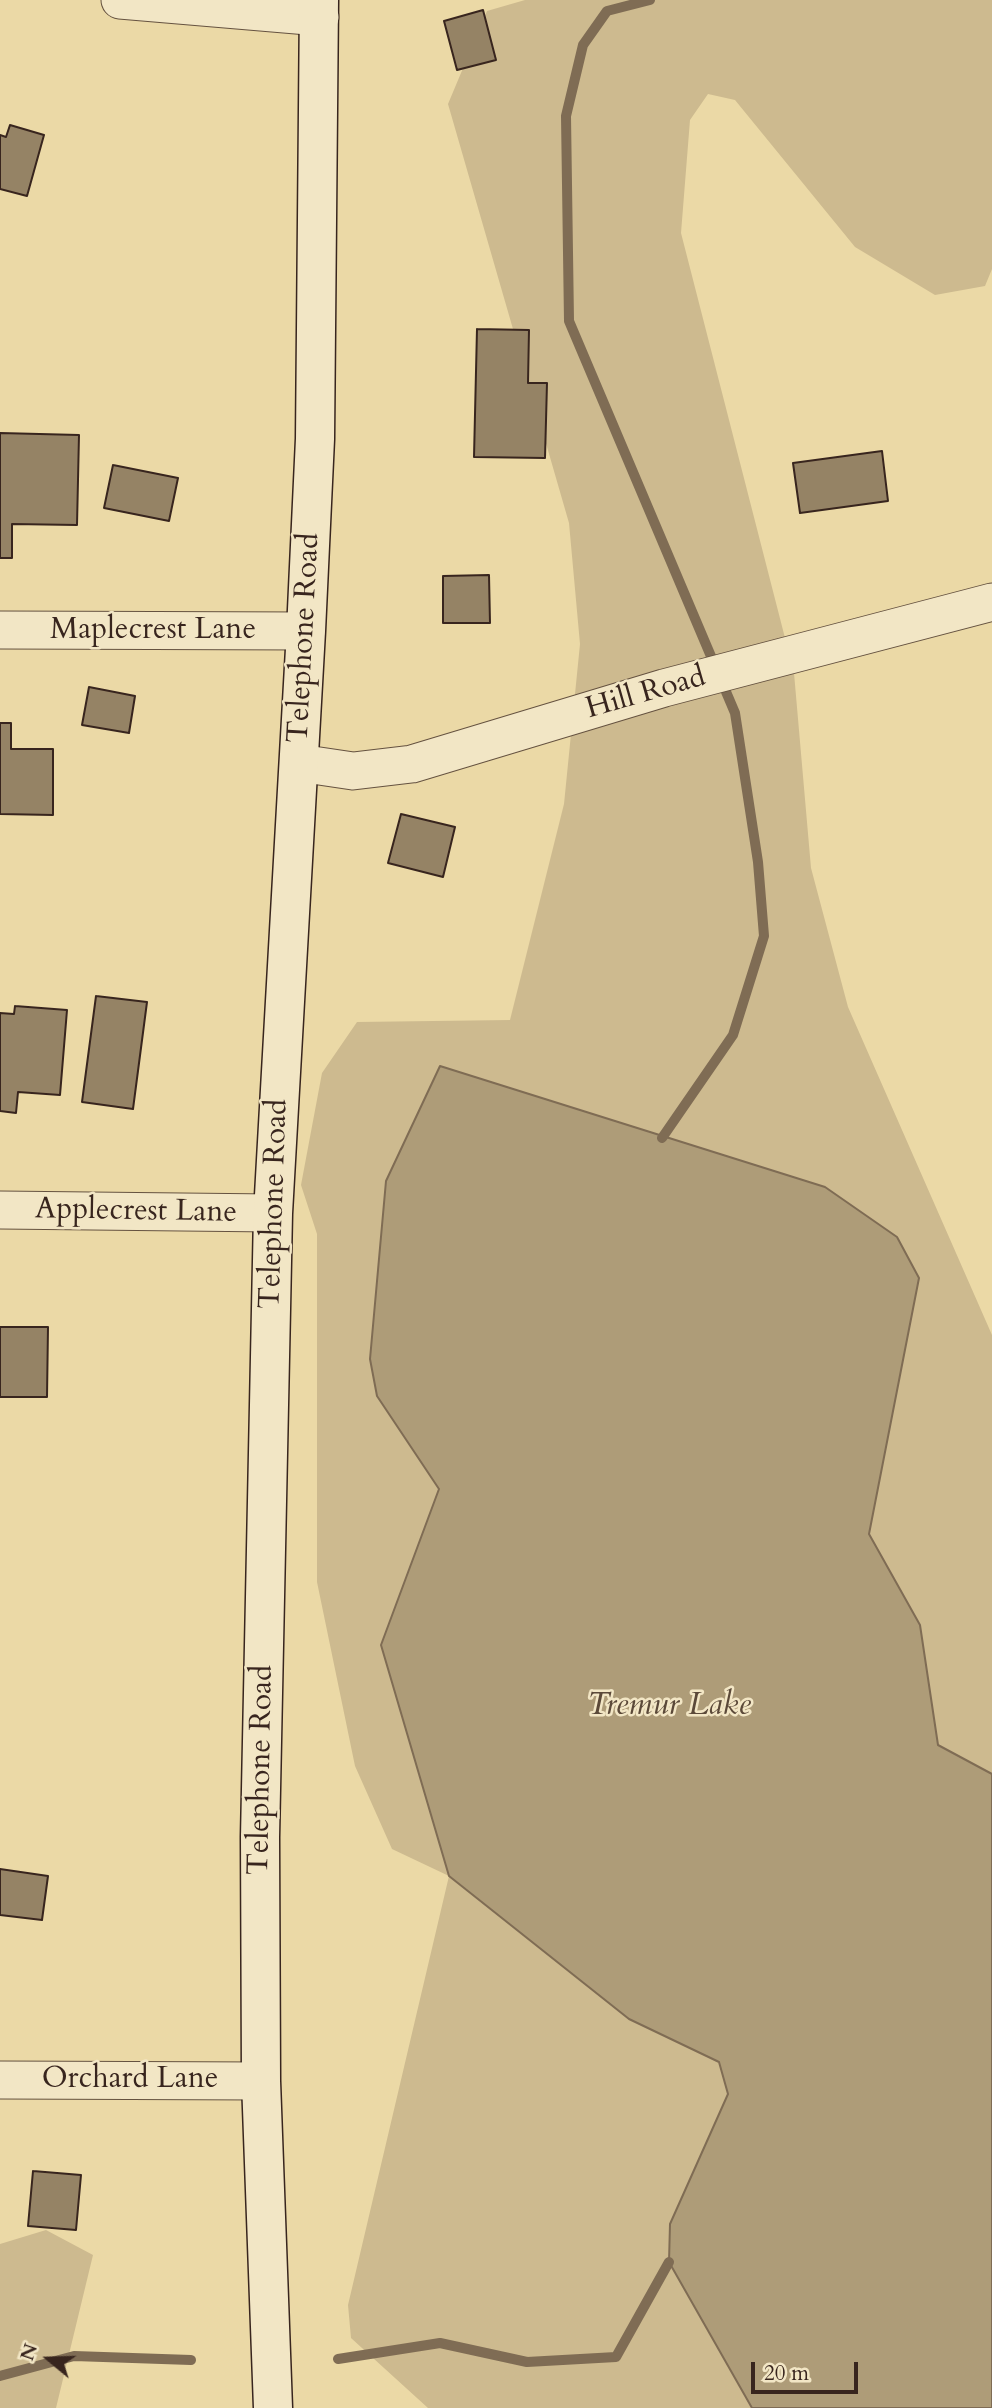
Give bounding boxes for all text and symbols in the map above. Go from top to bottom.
street label: Telephone Road [282,532,328,744]
street label: Maplecrest Lane [50,613,256,649]
street label: Hill Road [582,660,710,728]
street label: Telephone Road [253,1098,297,1310]
street label: Applecrest Lane [35,1192,237,1232]
street label: Telephone Road [242,1665,282,1875]
water label: Tremur Lake [587,1688,751,1726]
street label: Orchard Lane [42,2062,218,2098]
north arrow [14,2324,84,2394]
text: N [14,2340,44,2364]
scale bar [754,2348,861,2392]
text: 20 m [764,2359,809,2388]

